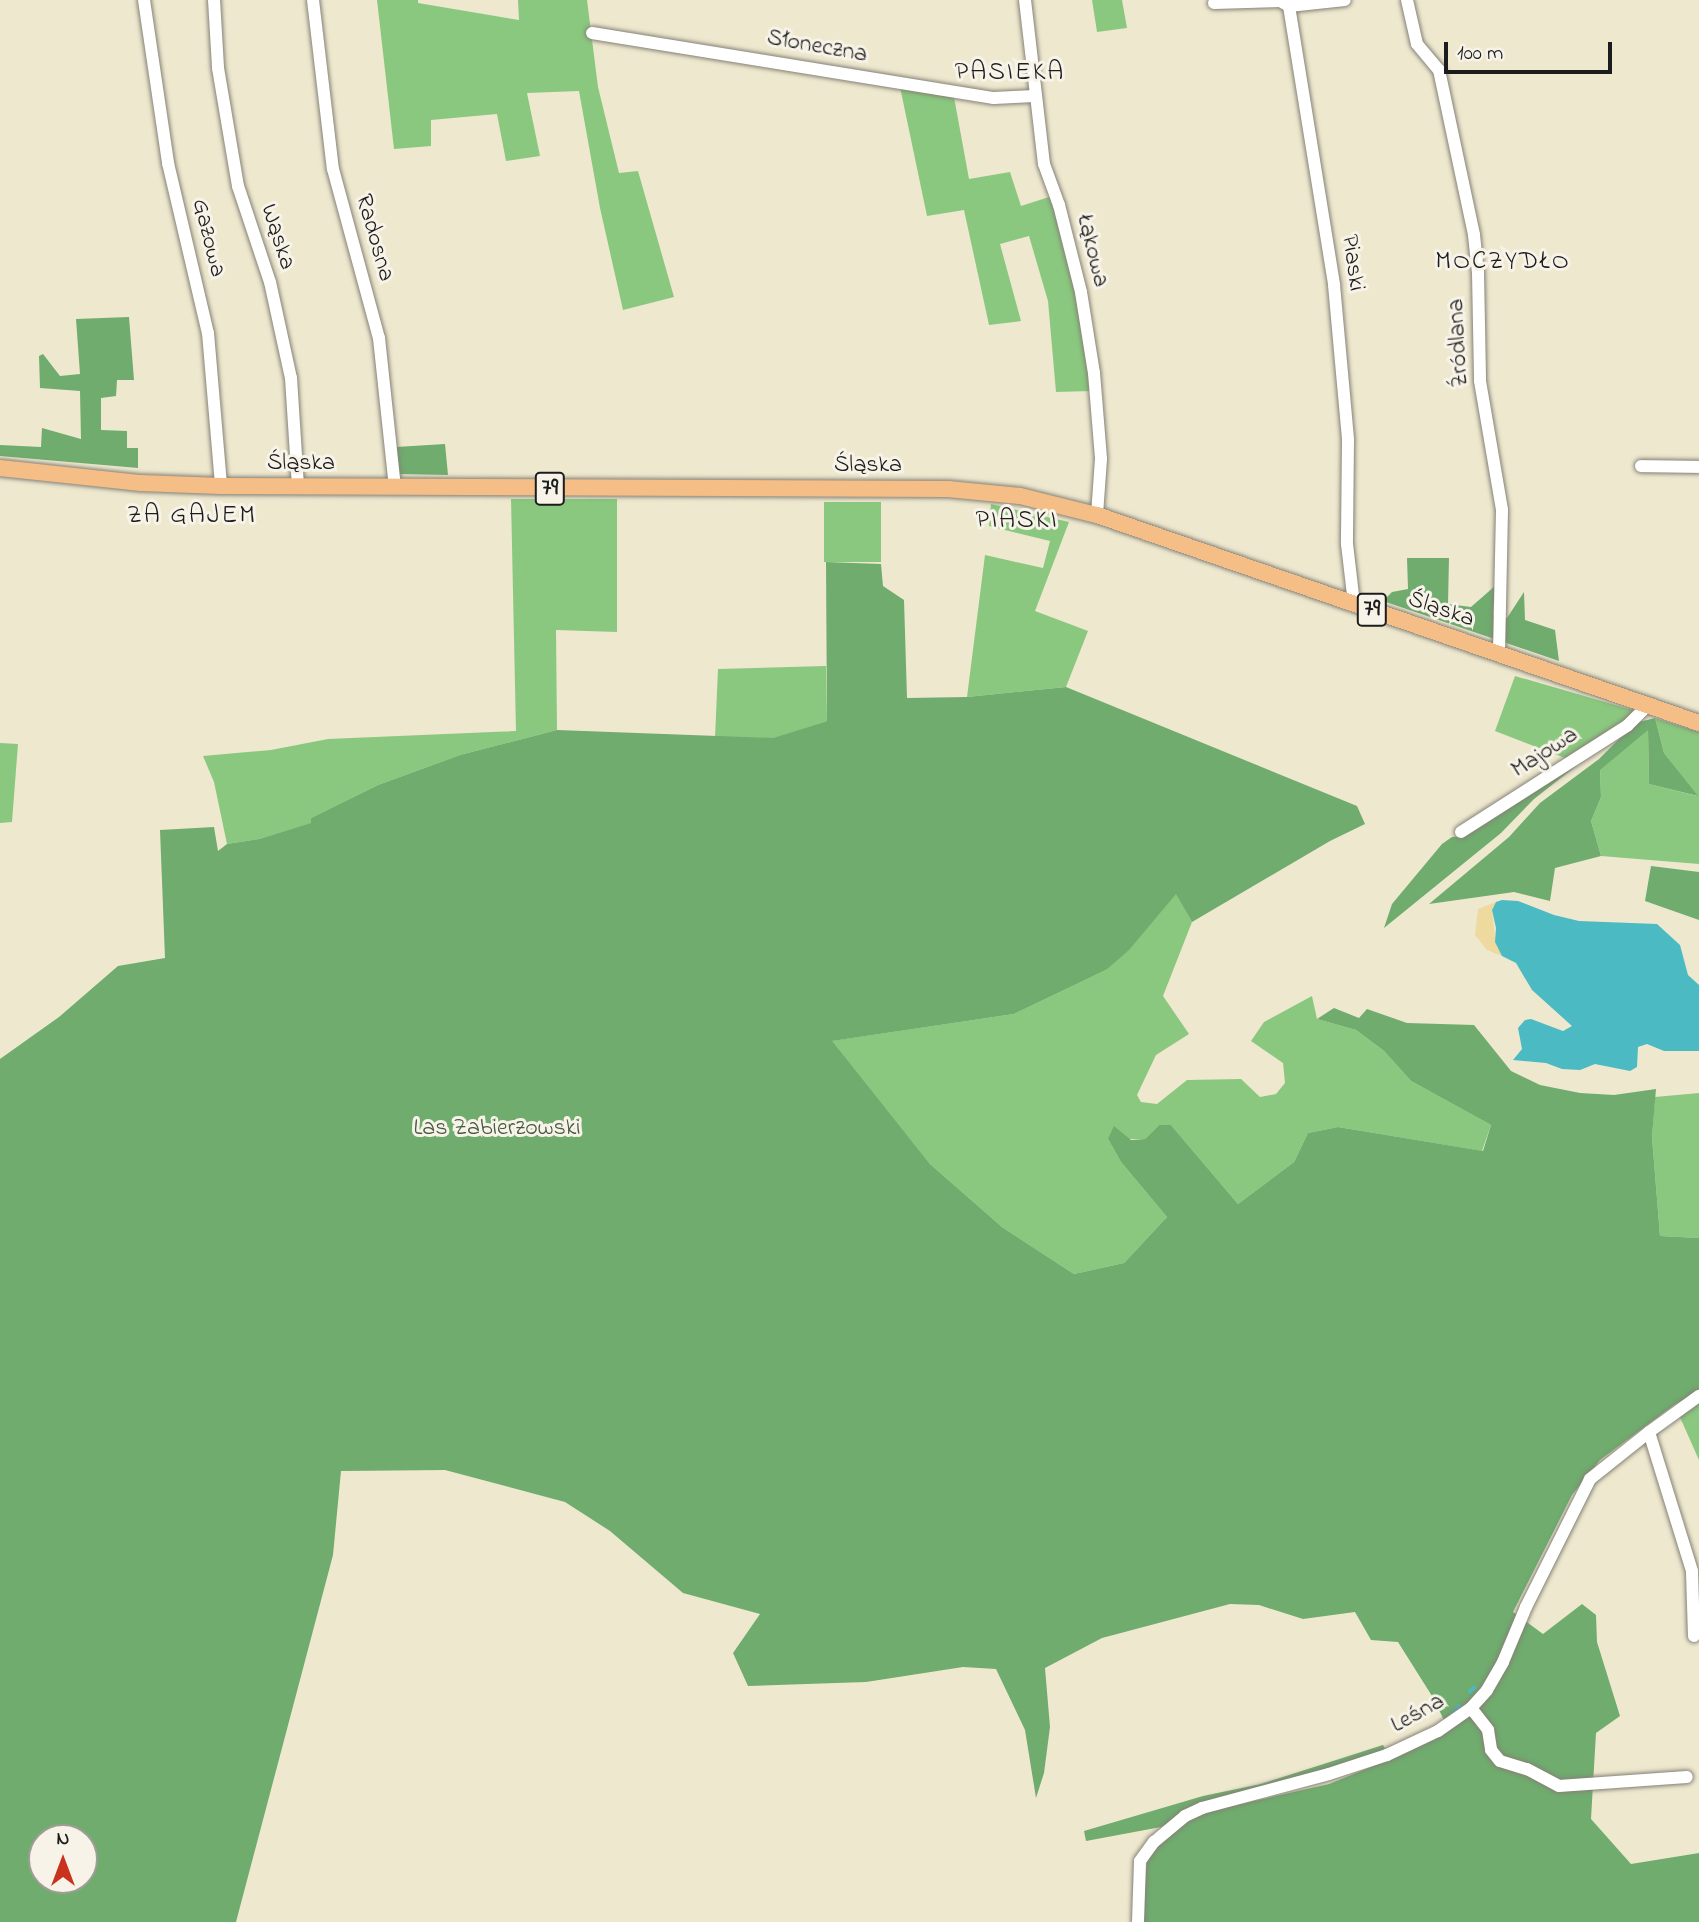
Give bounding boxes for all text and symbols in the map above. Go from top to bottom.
street label: Słoneczna [765,24,869,70]
scale bar [1447,28,1615,72]
text: 100 m [1457,39,1503,69]
district label: PASIEKA [956,58,1064,90]
street label: Radosna [348,191,400,285]
street label: Gazowa [184,196,232,280]
street label: Wąska [253,201,301,273]
street label: Łąkowa [1069,212,1115,290]
street label: Piaski [1334,233,1370,293]
district label: MOCZYDŁO [1436,247,1570,279]
street label: Źródlana [1442,298,1476,388]
street label: Śląska [267,450,335,478]
street label: Śląska [834,452,902,480]
road number: 79 [534,470,566,509]
district label: ZA GAJEM [128,501,256,533]
district label: PIASKI [976,506,1058,538]
street label: Śląska [1404,585,1478,635]
road number: 79 [1356,590,1388,630]
street label: Majowa [1506,721,1584,785]
park label: Las Zabierzowski [413,1115,581,1143]
street label: Leśna [1386,1688,1450,1740]
north arrow [28,1824,98,1894]
text: N [57,1826,69,1853]

